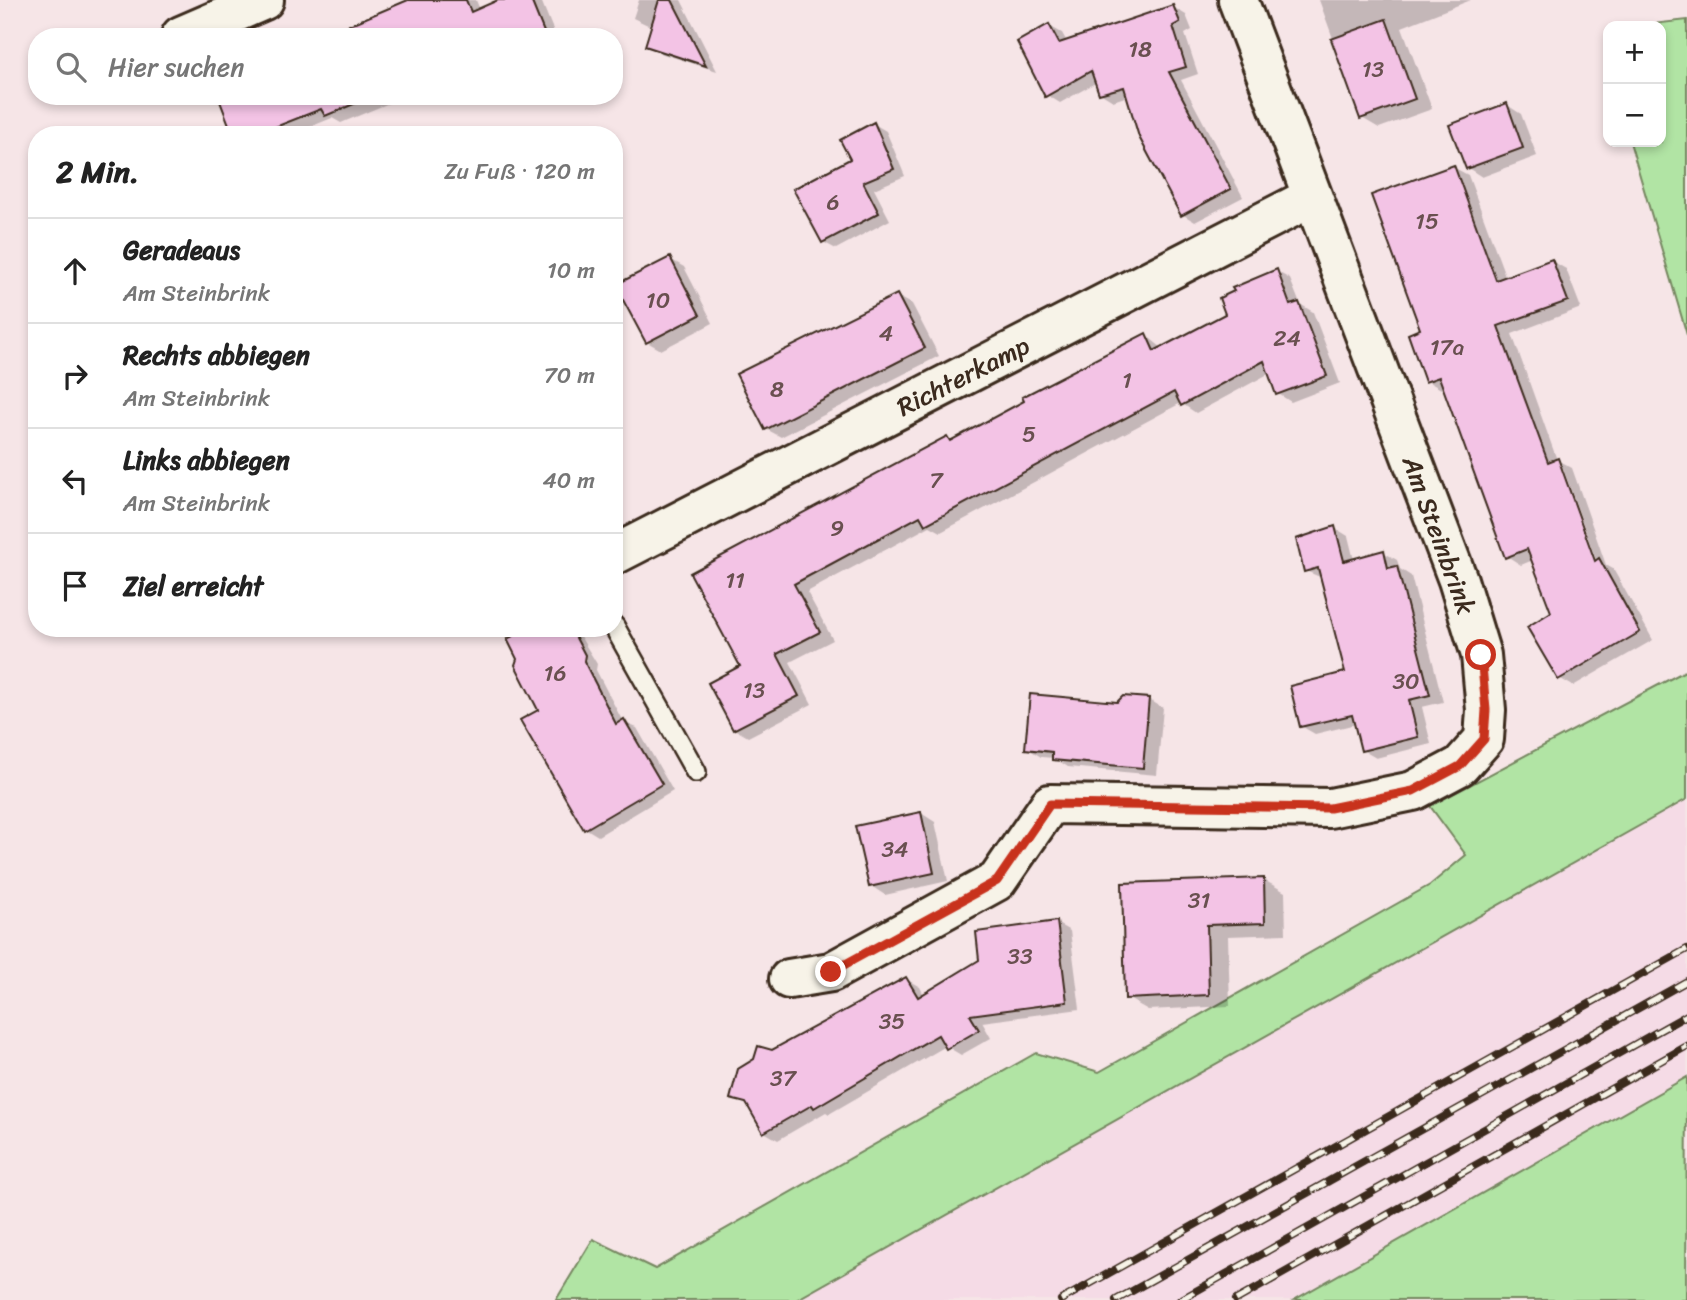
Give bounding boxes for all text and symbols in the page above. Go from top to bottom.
map controls [1603,21,1666,147]
button: + [1603,21,1666,84]
search box [28,28,623,105]
house number: 18 [1128,29,1152,70]
text: Hier suchen [108,44,244,90]
icon: search [52,48,90,86]
house number: 13 [1362,49,1385,90]
button: − [1603,84,1666,147]
text: 2 Min. [56,145,139,199]
text: Zu Fuß · 120 m [444,151,595,192]
house number: 6 [826,182,840,223]
house number: 15 [1415,201,1439,242]
text: Geradeaus [123,227,240,273]
text: 10 m [547,250,595,291]
icon: ahead [56,252,94,290]
text: Am Steinbrink [123,273,270,314]
house number: 10 [646,280,670,321]
house number: 4 [879,313,893,354]
house number: 24 [1273,318,1301,359]
street label: Richterkamp [888,323,1038,429]
house number: 17a [1430,327,1464,368]
text: Rechts abbiegen [123,332,310,378]
text: 70 m [544,355,595,396]
icon: right [56,357,94,395]
house number: 1 [1122,360,1132,401]
house number: 8 [770,369,784,410]
text: Am Steinbrink [123,378,270,419]
house number: 5 [1022,414,1036,455]
text: Links abbiegen [123,437,290,483]
street label: Am Steinbrink [1389,448,1489,621]
text: 40 m [542,460,595,501]
house number: 7 [929,460,944,501]
icon: left [56,462,94,500]
text: Am Steinbrink [123,483,270,524]
house number: 9 [830,508,844,549]
house number: 11 [725,560,745,601]
text: Ziel erreicht [123,563,263,609]
icon: arrive [56,567,94,605]
route start [1465,639,1496,670]
house number: 16 [544,653,566,694]
house number: 30 [1392,661,1420,702]
house number: 13 [743,670,766,711]
house number: 34 [881,829,909,870]
house number: 31 [1188,880,1210,921]
house number: 33 [1007,936,1033,977]
route end [815,956,846,987]
house number: 35 [879,1001,905,1042]
house number: 37 [770,1058,798,1099]

